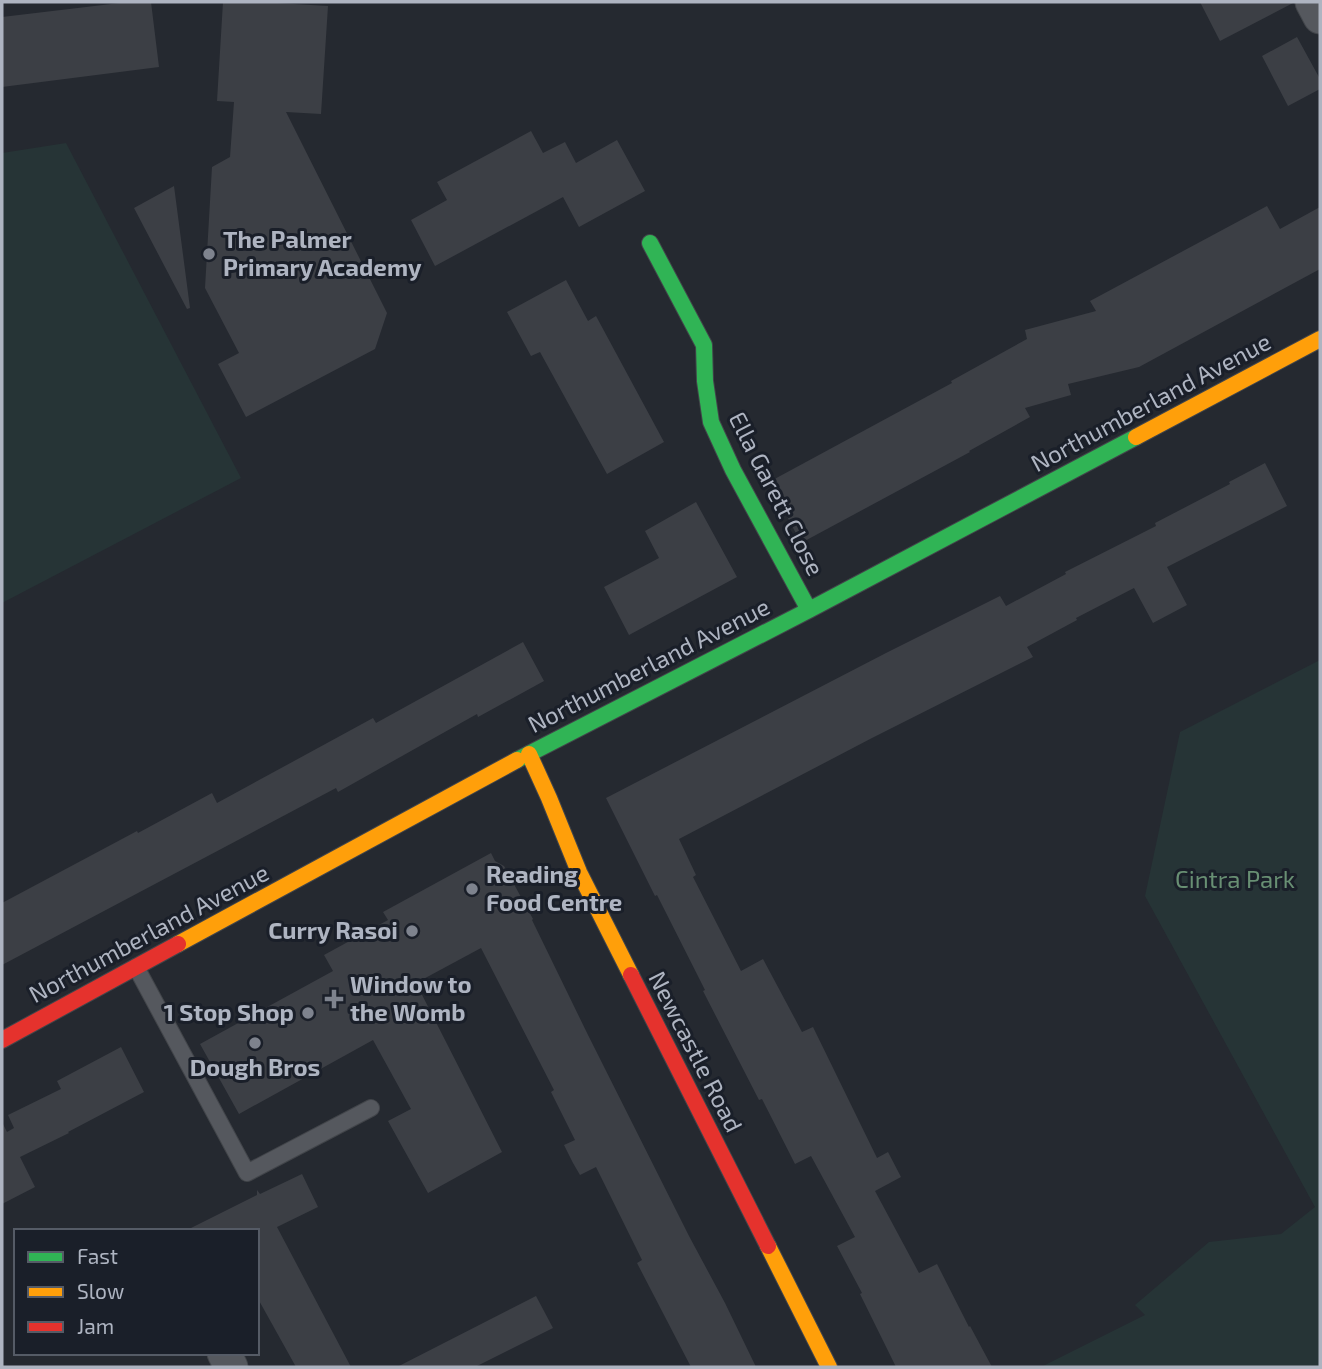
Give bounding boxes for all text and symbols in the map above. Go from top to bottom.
place label: The Palmer Primary Academy [223,224,422,281]
marker: The Palmer Primary Academy [201,246,217,262]
street label: Northumberland Avenue [1025,326,1275,477]
street label: Ella Garett Close [724,407,831,580]
street label: Northumberland Avenue [523,591,774,738]
street label: Northumberland Avenue [23,857,273,1008]
place label: Reading Food Centre [486,859,622,916]
park label: Cintra Park [1175,864,1295,893]
marker: Reading Food Centre [464,881,480,897]
place label: Curry Rasoi [268,915,398,944]
marker: Curry Rasoi [404,923,420,939]
street label: Newcastle Road [643,966,749,1136]
place label: Window to the Womb [350,969,472,1026]
marker: Window to the Womb [324,989,344,1009]
place label: 1 Stop Shop [164,997,294,1026]
marker: 1 Stop Shop [300,1005,316,1021]
marker: Dough Bros [247,1035,263,1051]
place label: Dough Bros [190,1052,320,1081]
legend [14,1229,259,1355]
text: Fast [77,1243,118,1268]
text: Slow [77,1278,124,1303]
text: Jam [77,1313,114,1338]

